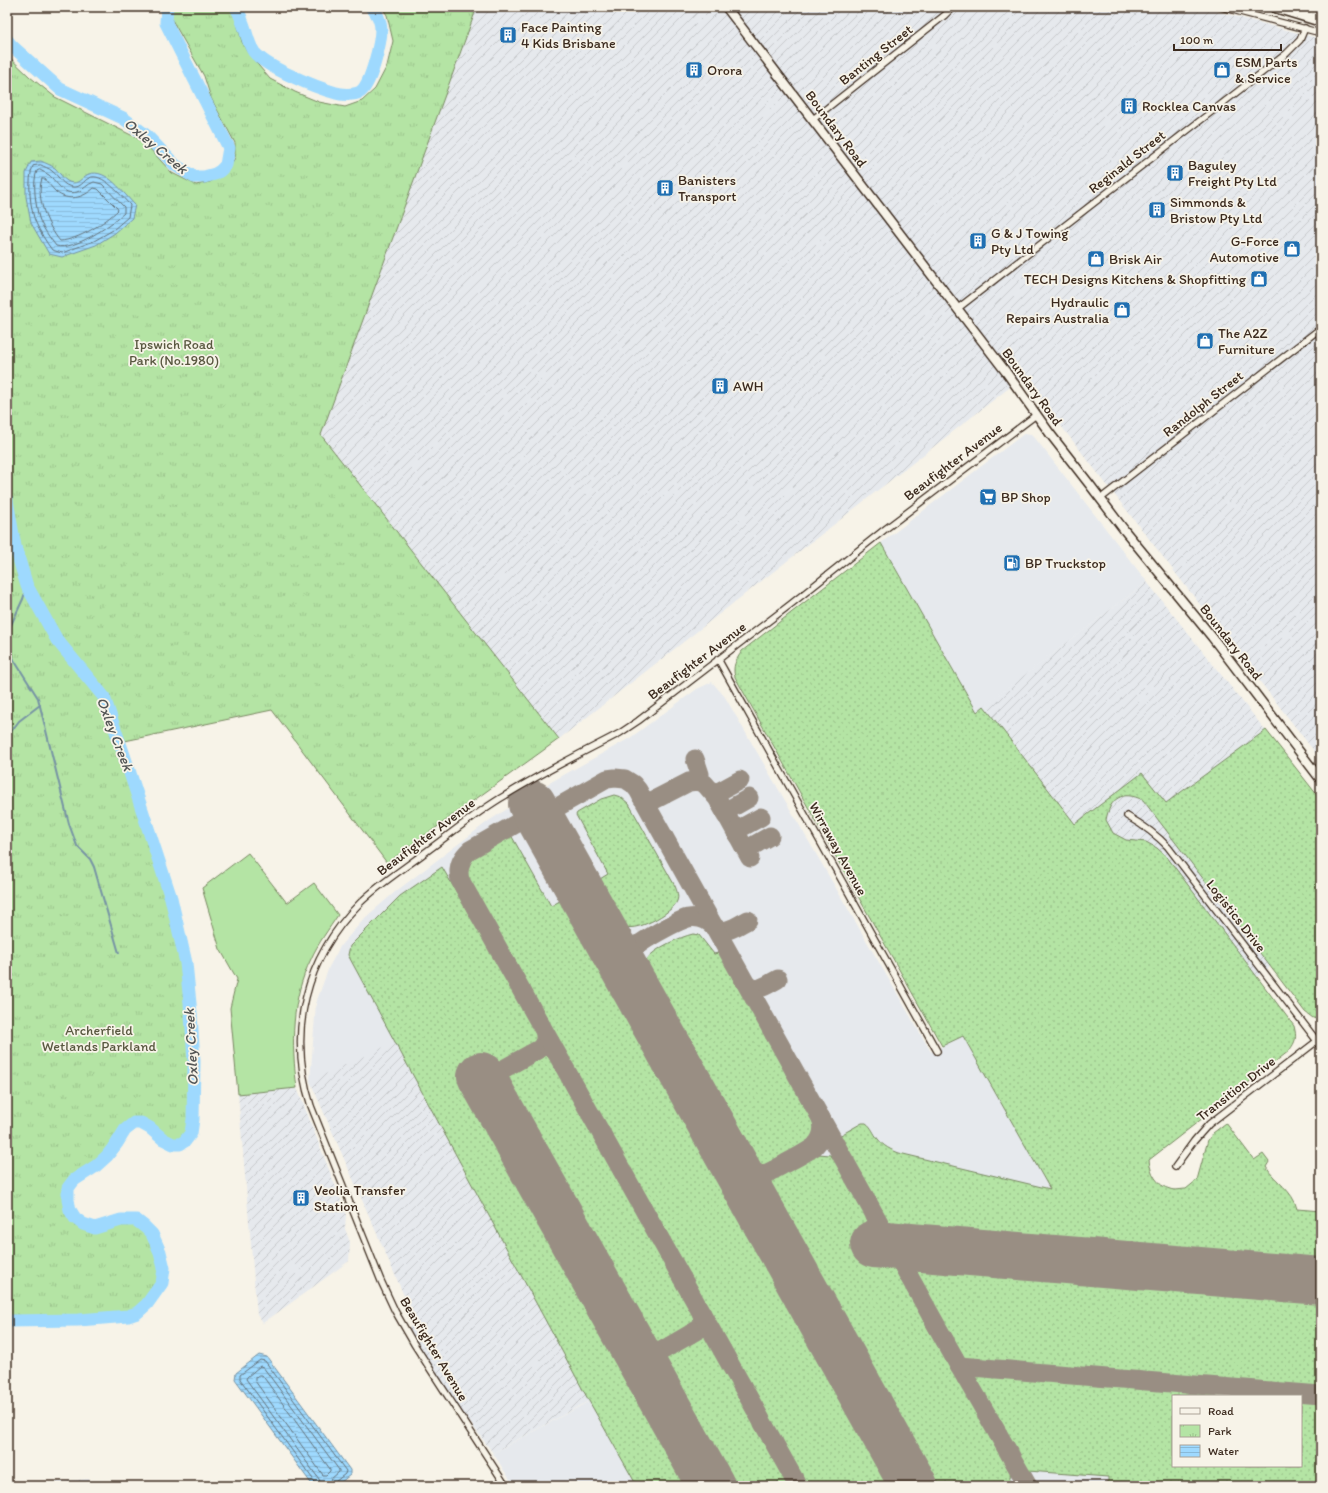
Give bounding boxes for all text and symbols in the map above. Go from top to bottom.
place label: Face Painting 4 Kids Brisbane [521,19,616,52]
street label: Banting Street [836,21,916,89]
building icon: Face Painting 4 Kids Brisbane [498,25,518,45]
scale bar [1174,26,1281,52]
text: 100 m [1180,33,1213,47]
place label: ESM Parts & Service [1235,54,1298,87]
building icon: Orora [684,60,704,80]
shop icon: ESM Parts & Service [1212,60,1232,80]
place label: Orora [707,62,742,79]
street label: Boundary Road [802,87,871,171]
building icon: Rocklea Canvas [1119,96,1139,116]
place label: Rocklea Canvas [1142,98,1236,115]
water label: Oxley Creek [121,114,193,179]
street label: Reginald Street [1085,127,1169,197]
place label: Baguley Freight Pty Ltd [1188,157,1277,190]
building icon: Baguley Freight Pty Ltd [1165,163,1185,183]
place label: Banisters Transport [678,172,737,205]
building icon: Banisters Transport [655,178,675,198]
place label: Simmonds & Bristow Pty Ltd [1170,194,1263,227]
building icon: Simmonds & Bristow Pty Ltd [1147,200,1167,220]
place label: G & J Towing Pty Ltd [991,225,1069,258]
building icon: G & J Towing Pty Ltd [968,231,988,251]
place label: G-Force Automotive [1210,233,1279,266]
shop icon: G-Force Automotive [1282,239,1302,259]
shop icon: Brisk Air [1086,249,1106,269]
place label: Brisk Air [1109,251,1162,268]
shop icon: TECH Designs Kitchens & Shopfitting [1249,269,1269,289]
place label: TECH Designs Kitchens & Shopfitting [1024,271,1247,288]
place label: Hydraulic Repairs Australia [1006,294,1110,327]
shop icon: Hydraulic Repairs Australia [1112,300,1132,320]
place label: The A2Z Furniture [1218,325,1275,358]
shop icon: The A2Z Furniture [1195,331,1215,351]
park label: Ipswich Road Park (No.1980) [129,336,219,369]
street label: Boundary Road [998,345,1066,430]
street label: Randolph Street [1159,367,1247,441]
building icon: AWH [710,376,730,396]
place label: AWH [733,378,763,395]
street label: Beaufighter Avenue [900,419,1006,505]
supermarket icon: BP Shop [978,487,998,507]
place label: BP Shop [1001,489,1051,506]
fuel station icon: BP Truckstop [1002,553,1022,573]
place label: BP Truckstop [1025,555,1106,572]
street label: Boundary Road [1196,601,1266,684]
street label: Beaufighter Avenue [644,618,750,704]
water label: Oxley Creek [93,695,138,775]
street label: Beaufighter Avenue [373,794,479,880]
street label: Wirraway Avenue [805,799,871,899]
street label: Logistics Drive [1202,876,1270,956]
water label: Oxley Creek [180,1006,202,1086]
park label: Archerfield Wetlands Parkland [42,1022,156,1055]
street label: Transition Drive [1193,1053,1279,1125]
place label: Veolia Transfer Station [314,1182,406,1215]
building icon: Veolia Transfer Station [291,1188,311,1208]
street label: Beaufighter Avenue [396,1294,472,1405]
legend [1172,1395,1302,1467]
text: Road [1208,1404,1234,1418]
text: Park [1208,1424,1232,1438]
text: Water [1208,1444,1239,1458]

